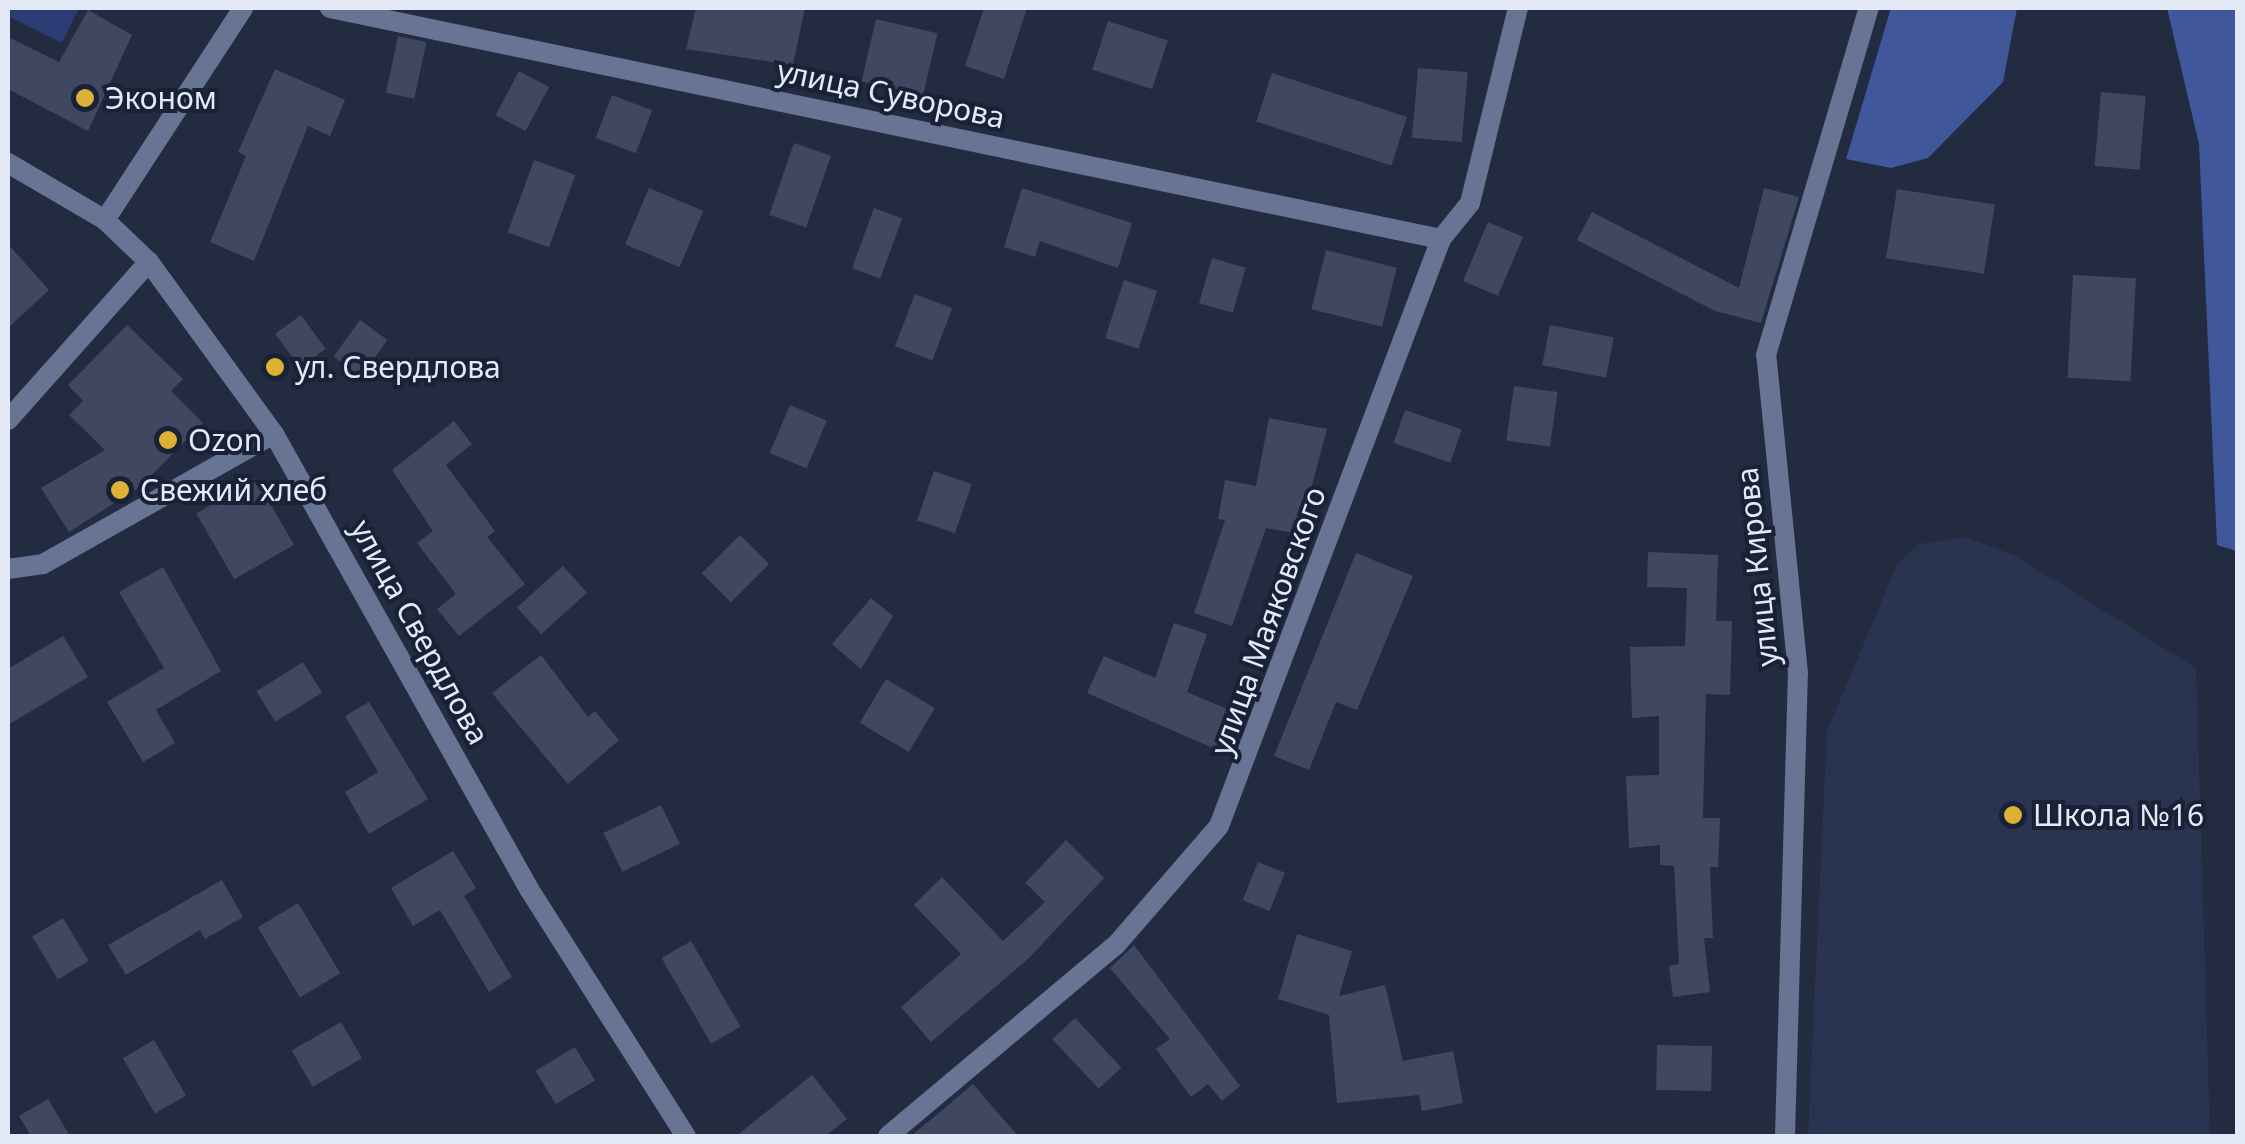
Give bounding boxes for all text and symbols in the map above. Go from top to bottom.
street label: улица Суворова [774,52,1008,136]
place label: Эконом [105,80,217,116]
marker: Эконом [74,87,96,109]
place label: ул. Свердлова [295,349,501,385]
marker: ул. Свердлова [264,356,286,378]
place label: Ozon [188,422,262,458]
marker: Ozon [157,429,179,451]
street label: улица Кирова [1729,466,1785,668]
place label: Свежий хлеб [140,472,327,508]
marker: Свежий хлеб [109,479,131,501]
street label: улица Маяковского [1203,482,1333,760]
street label: улица Свердлова [343,513,497,751]
place label: Школа №16 [2033,797,2204,833]
marker: Школа №16 [2002,804,2024,826]

